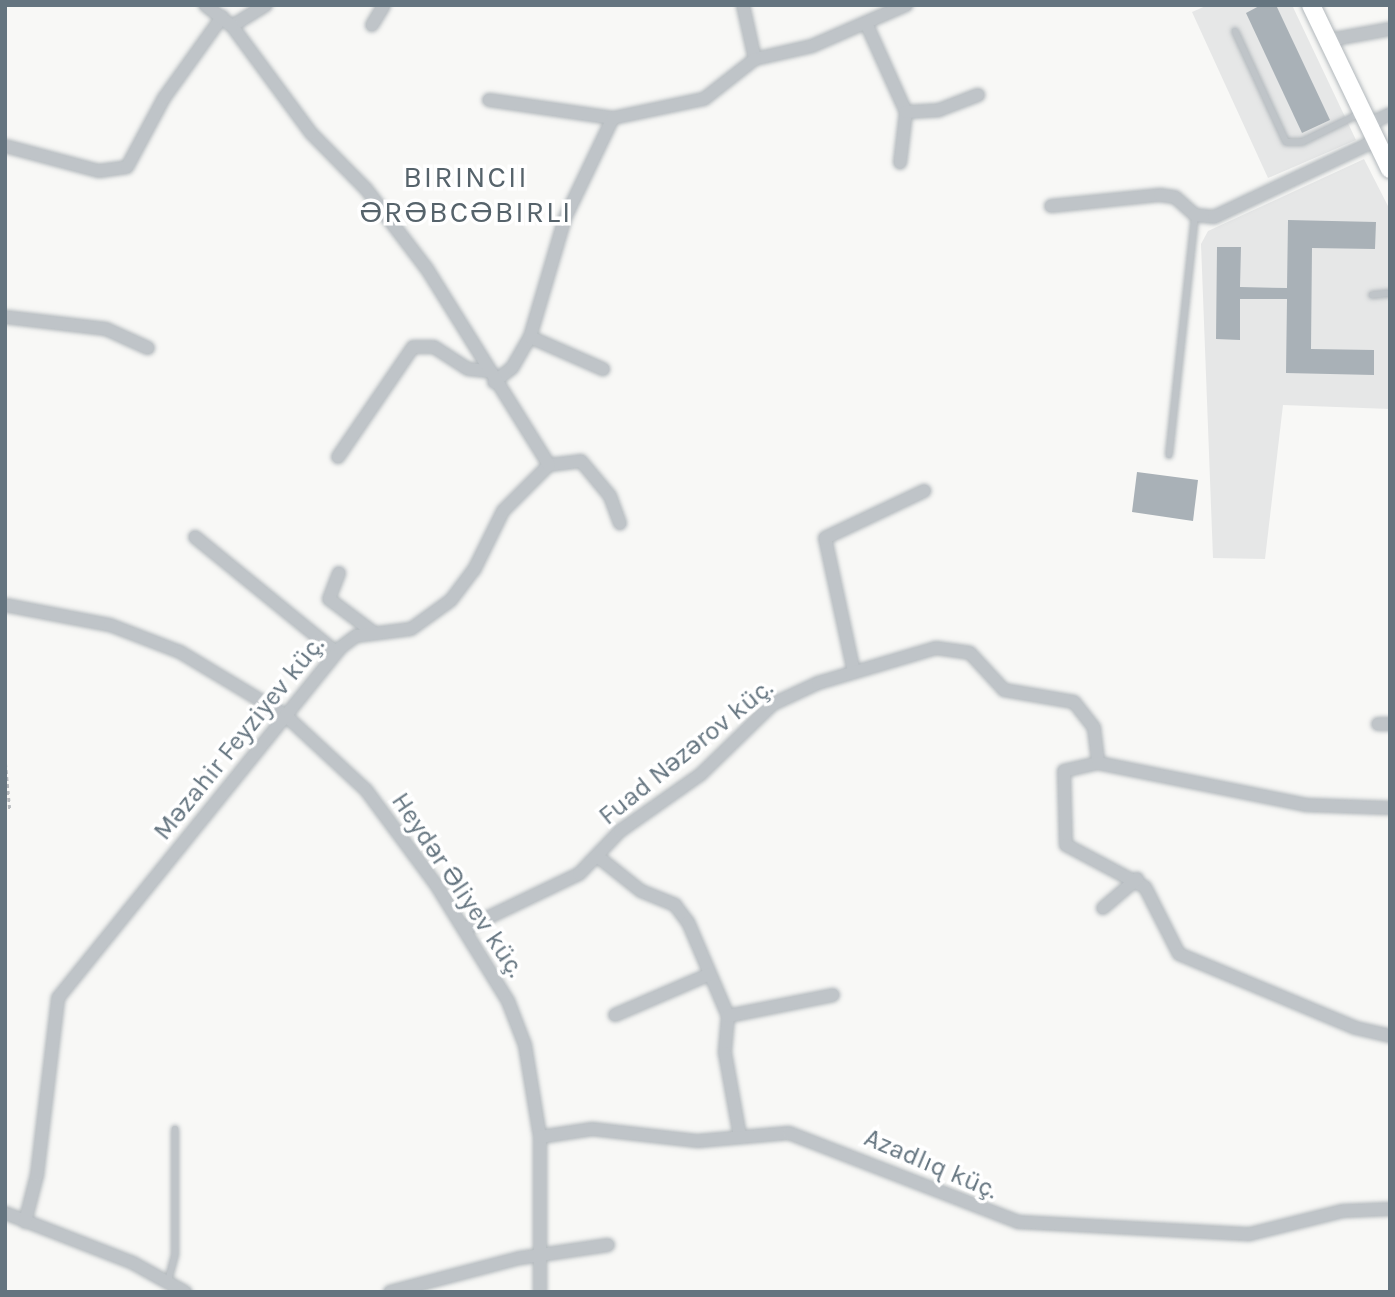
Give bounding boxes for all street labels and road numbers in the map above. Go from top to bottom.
street label: Məzahir Feyziyev küç. [147,630,331,846]
street label: Fuad Nəzərov küç. [593,672,779,832]
street label: Heydər Əliyev küç. [385,787,531,983]
street label: Azadlıq küç. [860,1122,1002,1206]

